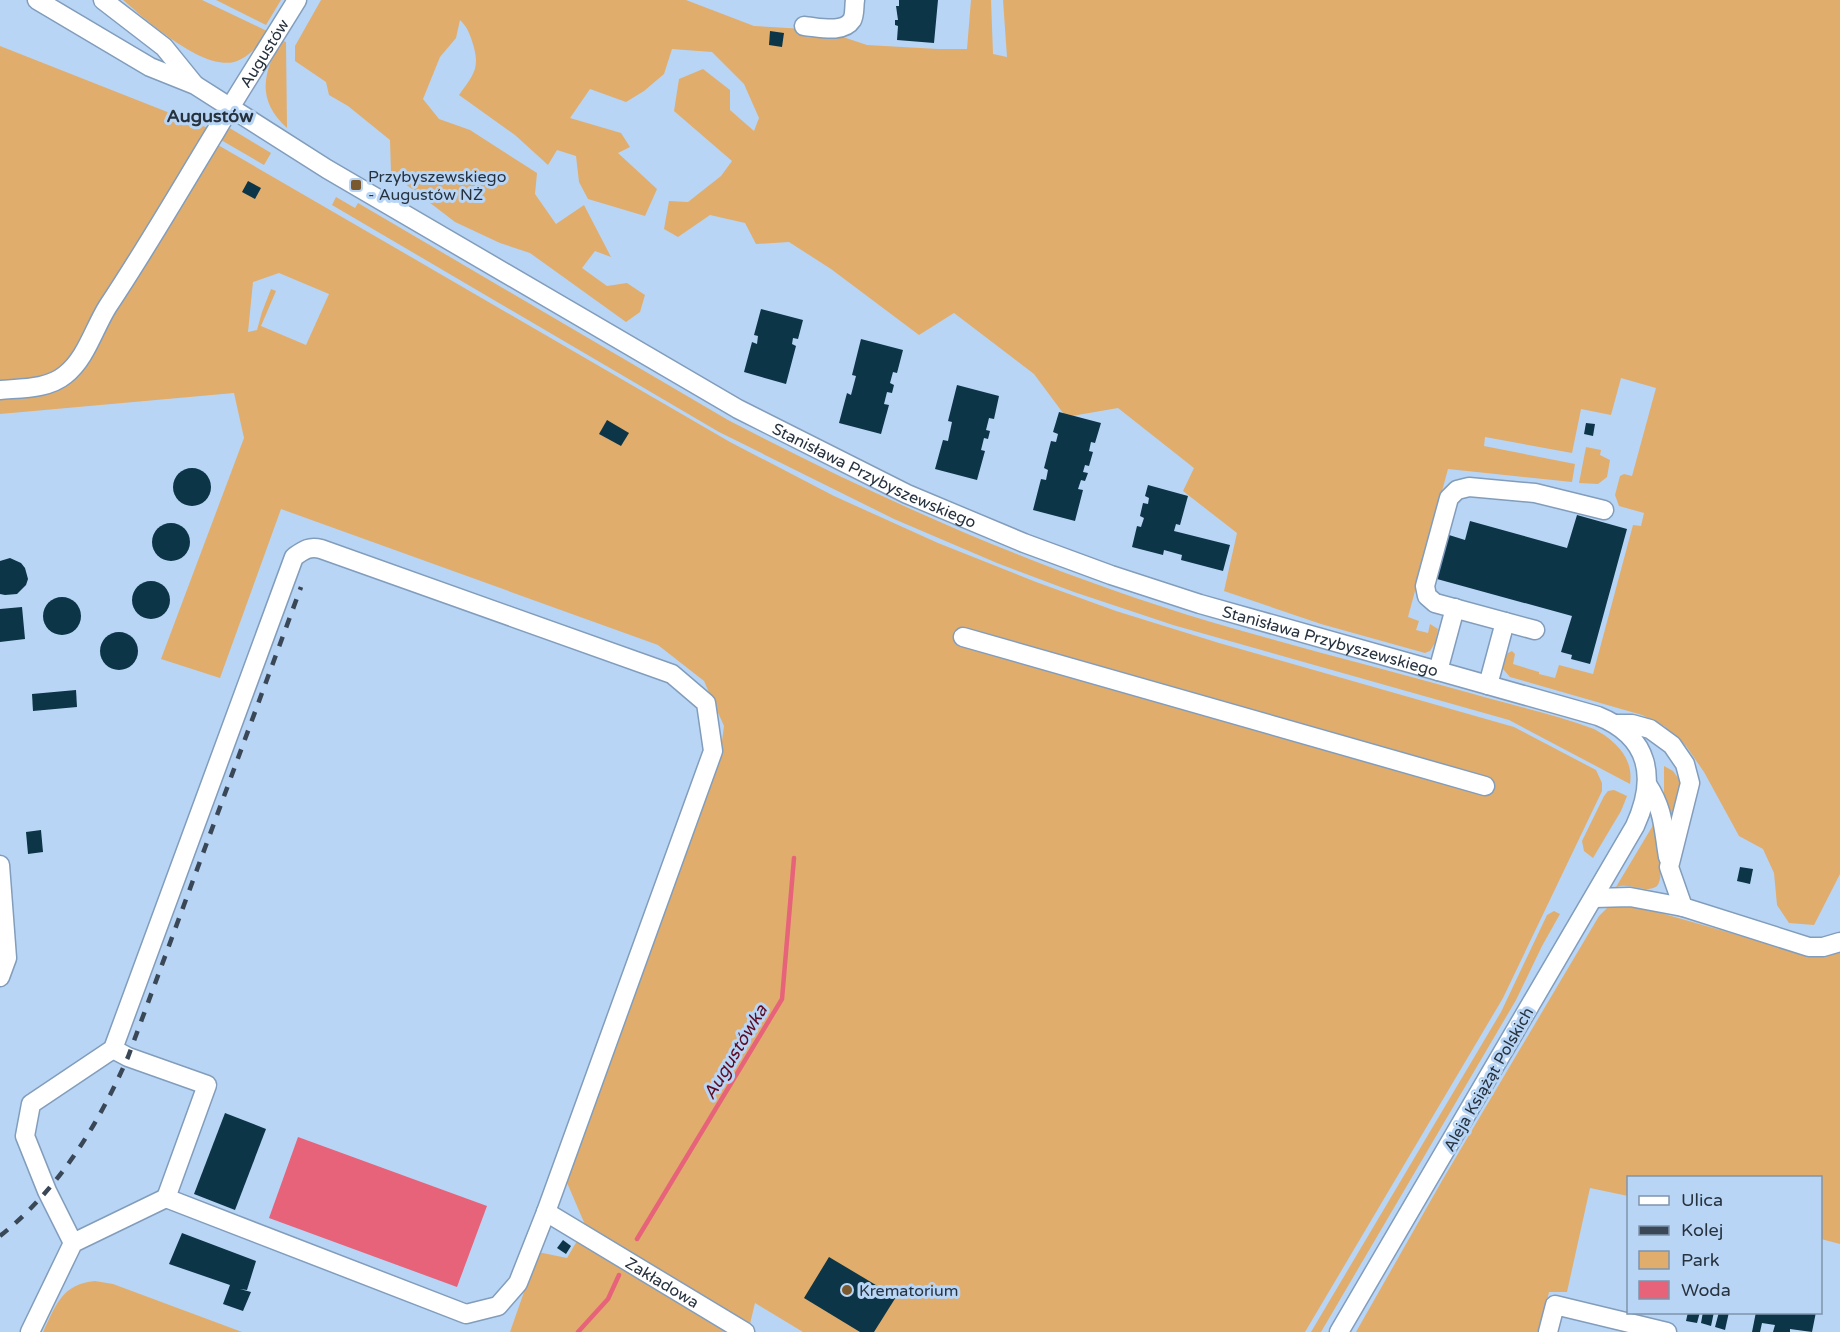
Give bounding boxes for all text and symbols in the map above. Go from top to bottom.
street label: Augustów [236,15,294,92]
district label: Augustów [167,105,254,127]
place label: Przybyszewskiego - Augustów NŻ [368,167,506,205]
marker: Przybyszewskiego - Augustów NŻ [349,178,363,192]
street label: Stanisława Przybyszewskiego [769,419,979,533]
street label: Stanisława Przybyszewskiego [1220,602,1440,682]
water label: Augustówka [698,1000,772,1103]
street label: Aleja Książąt Polskich [1439,1004,1538,1155]
legend [1627,1176,1822,1314]
text: Ulica [1681,1189,1723,1211]
text: Kolej [1681,1219,1723,1241]
text: Park [1681,1249,1720,1271]
street label: Zakładowa [621,1253,702,1313]
text: Woda [1681,1279,1731,1301]
place label: Krematorium [859,1281,958,1301]
marker: Krematorium [840,1283,854,1297]

